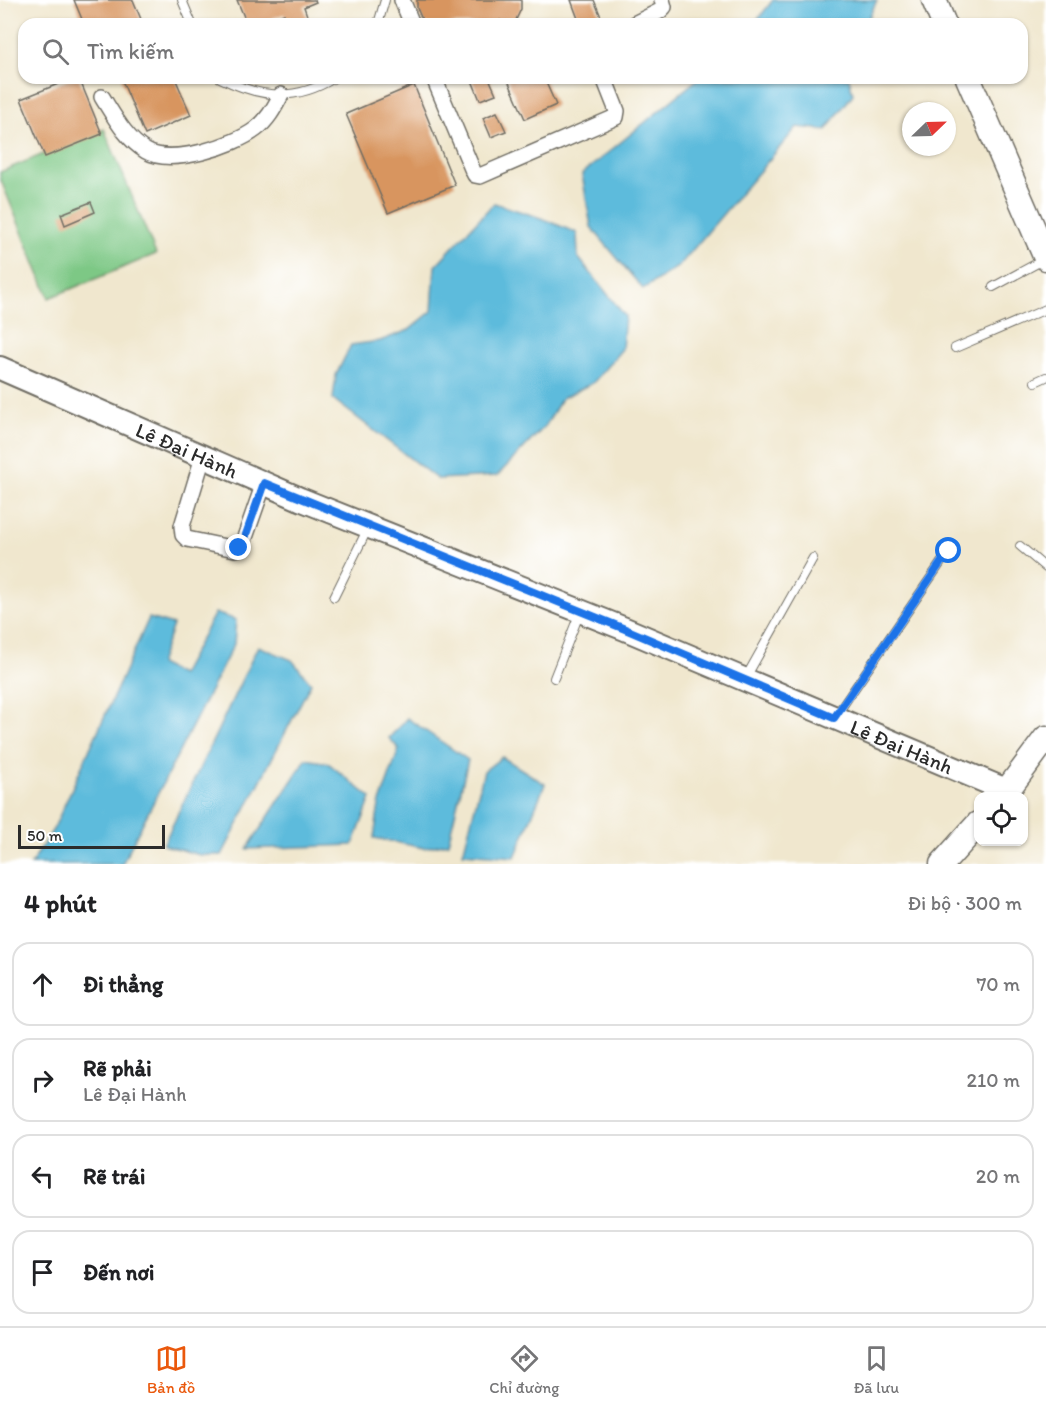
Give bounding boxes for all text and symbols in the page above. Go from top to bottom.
search box [18,18,1028,84]
icon: search [39,35,72,68]
text: Tìm kiếm [87,38,174,65]
north arrow [902,102,956,156]
street label: Lê Đại Hành [132,416,242,483]
route end [225,534,251,560]
route start [935,537,961,563]
street label: Lê Đại Hành [847,713,957,779]
map controls [974,792,1028,846]
button: locate [974,792,1028,846]
scale bar [18,822,165,850]
text: 50 m [27,826,62,845]
text: 4 phút [24,887,97,919]
text: Đi bộ · 300 m [907,891,1022,915]
icon: ahead [26,968,59,1001]
text: Đi thẳng [83,971,163,998]
text: 70 m [976,972,1020,996]
text: Rẽ phải [83,1055,152,1082]
icon: right [26,1064,59,1097]
text: 210 m [967,1068,1020,1092]
text: Lê Đại Hành [83,1082,187,1106]
icon: left [26,1160,59,1193]
text: Rẽ trái [83,1163,145,1190]
text: 20 m [976,1164,1020,1188]
icon: arrive [26,1256,59,1289]
text: Đến nơi [83,1259,155,1286]
tab: Bản đồ [147,1342,195,1397]
tab: Chỉ đường [489,1342,559,1397]
tab: Đã lưu [853,1342,899,1397]

